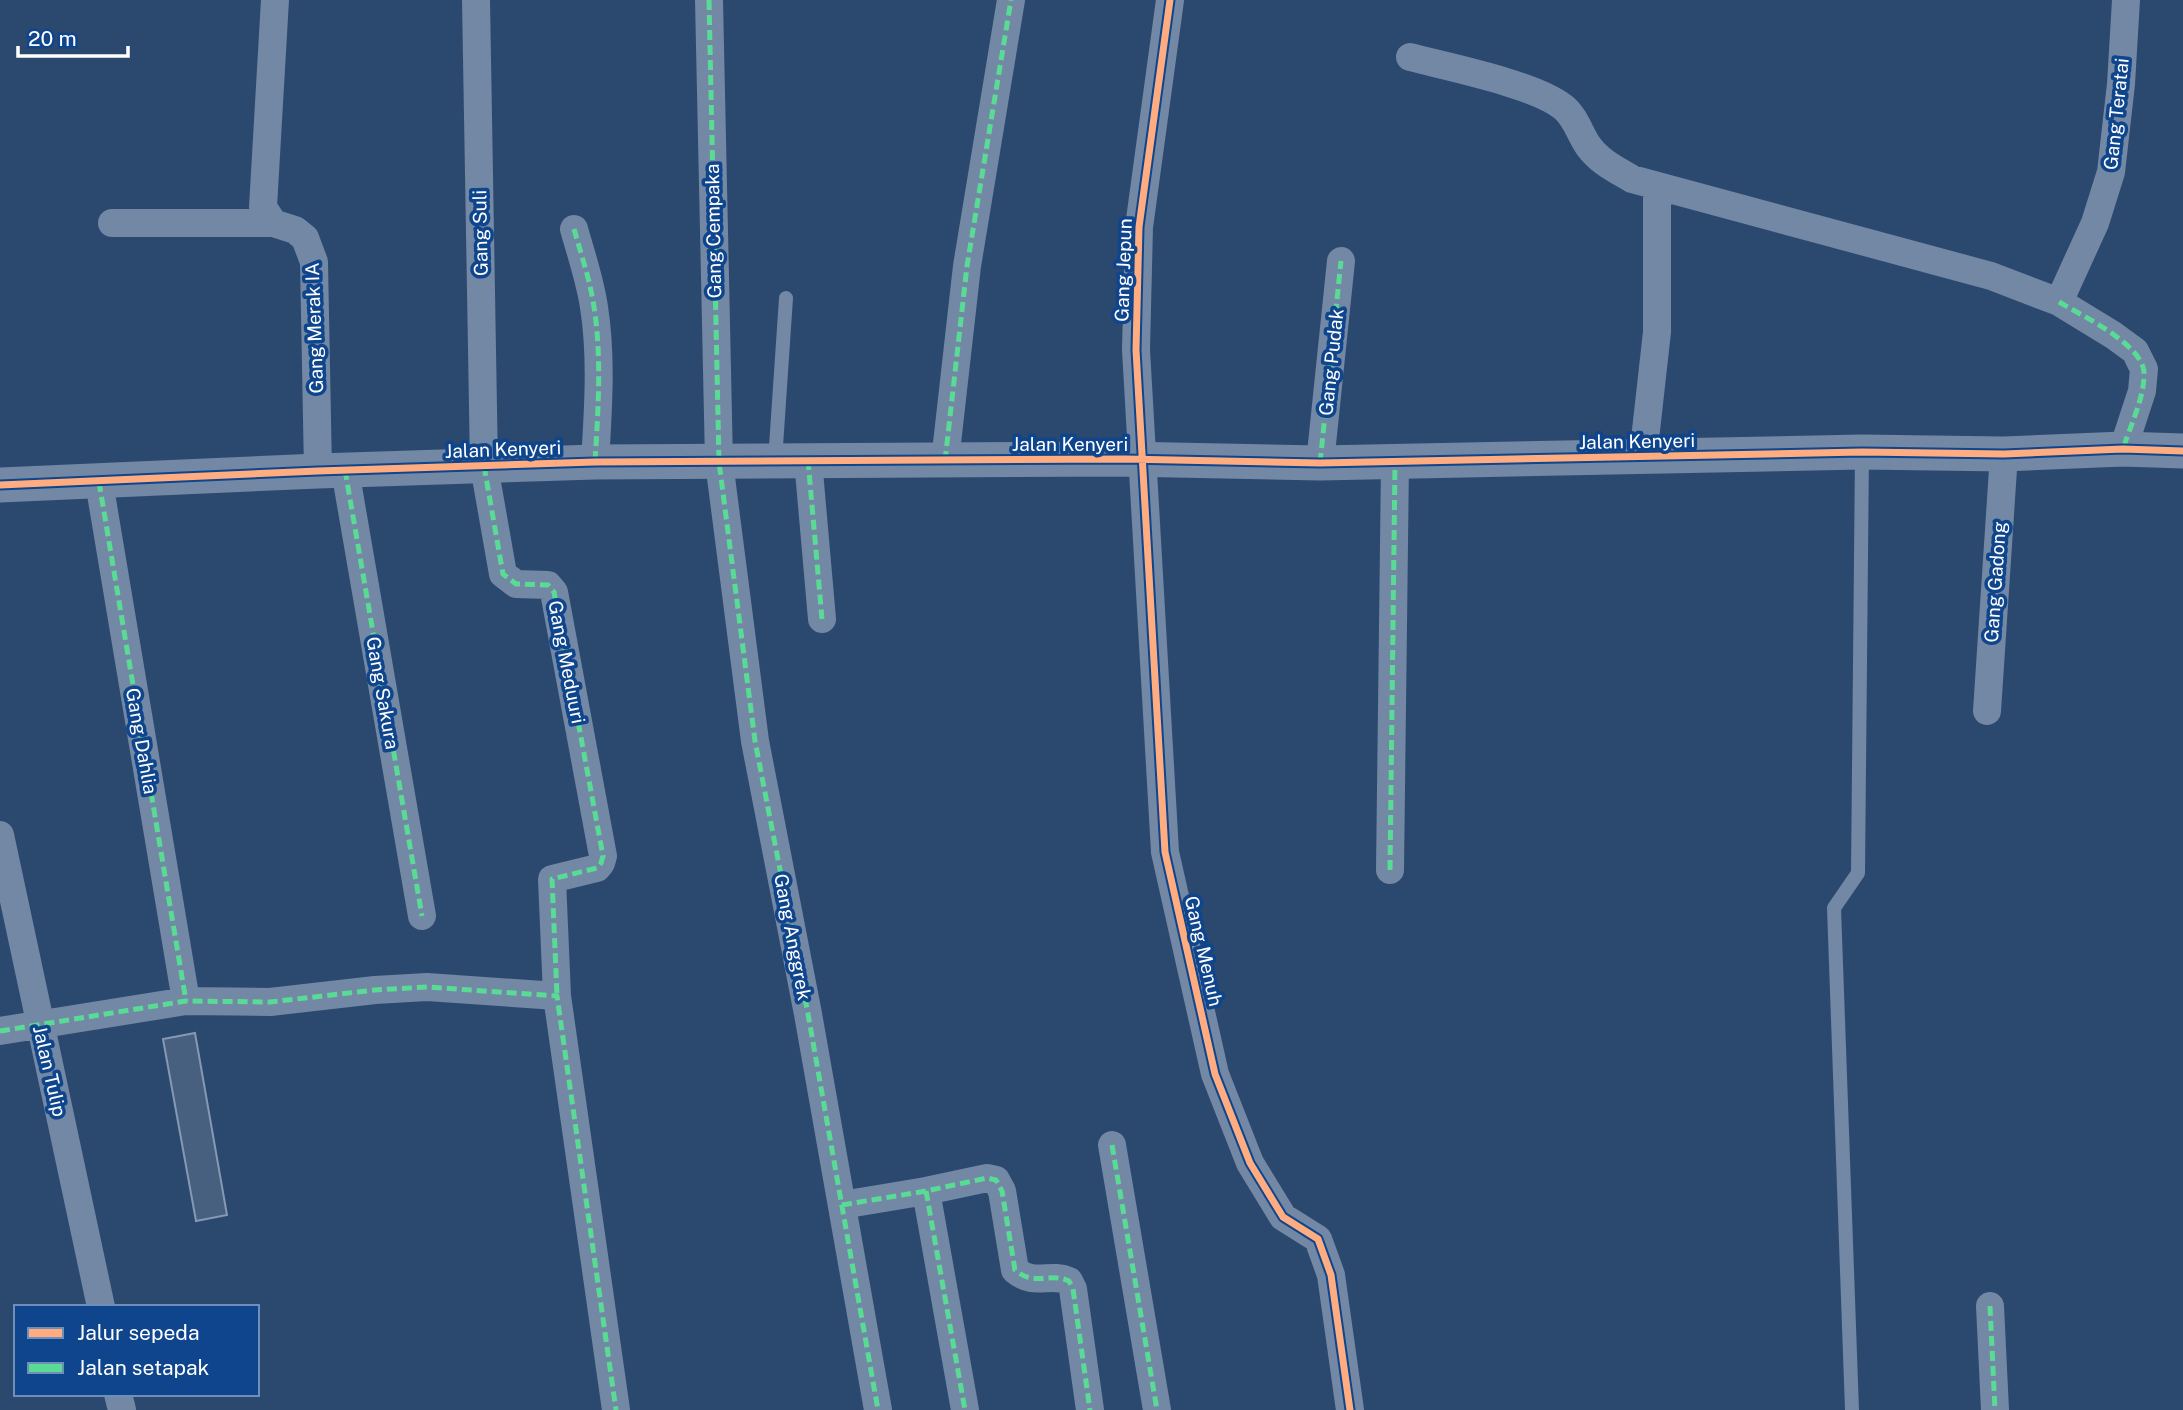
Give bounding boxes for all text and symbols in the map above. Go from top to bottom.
scale bar [18,14,128,58]
text: 20 m [28,26,77,51]
street label: Gang Teratai [2099,57,2133,171]
street label: Gang Cempaka [701,163,725,299]
street label: Gang Suli [468,190,492,276]
street label: Gang Jepun [1110,218,1136,322]
street label: Gang Merak IA [301,262,327,394]
street label: Gang Pudak [1314,307,1348,417]
street label: Jalan Kenyeri [1579,429,1695,453]
street label: Jalan Kenyeri [1012,433,1128,455]
street label: Jalan Kenyeri [444,436,562,462]
street label: Gang Gadong [1980,521,2010,643]
street label: Gang Meduuri [544,599,590,725]
street label: Gang Sakura [362,635,404,751]
street label: Gang Dahlia [122,686,162,796]
street label: Gang Anggrek [770,872,816,1002]
street label: Gang Menuh [1181,894,1227,1008]
street label: Jalan Tulip [29,1023,71,1119]
legend [14,1305,259,1396]
text: Jalur sepeda [77,1320,200,1345]
text: Jalan setapak [77,1355,210,1380]

